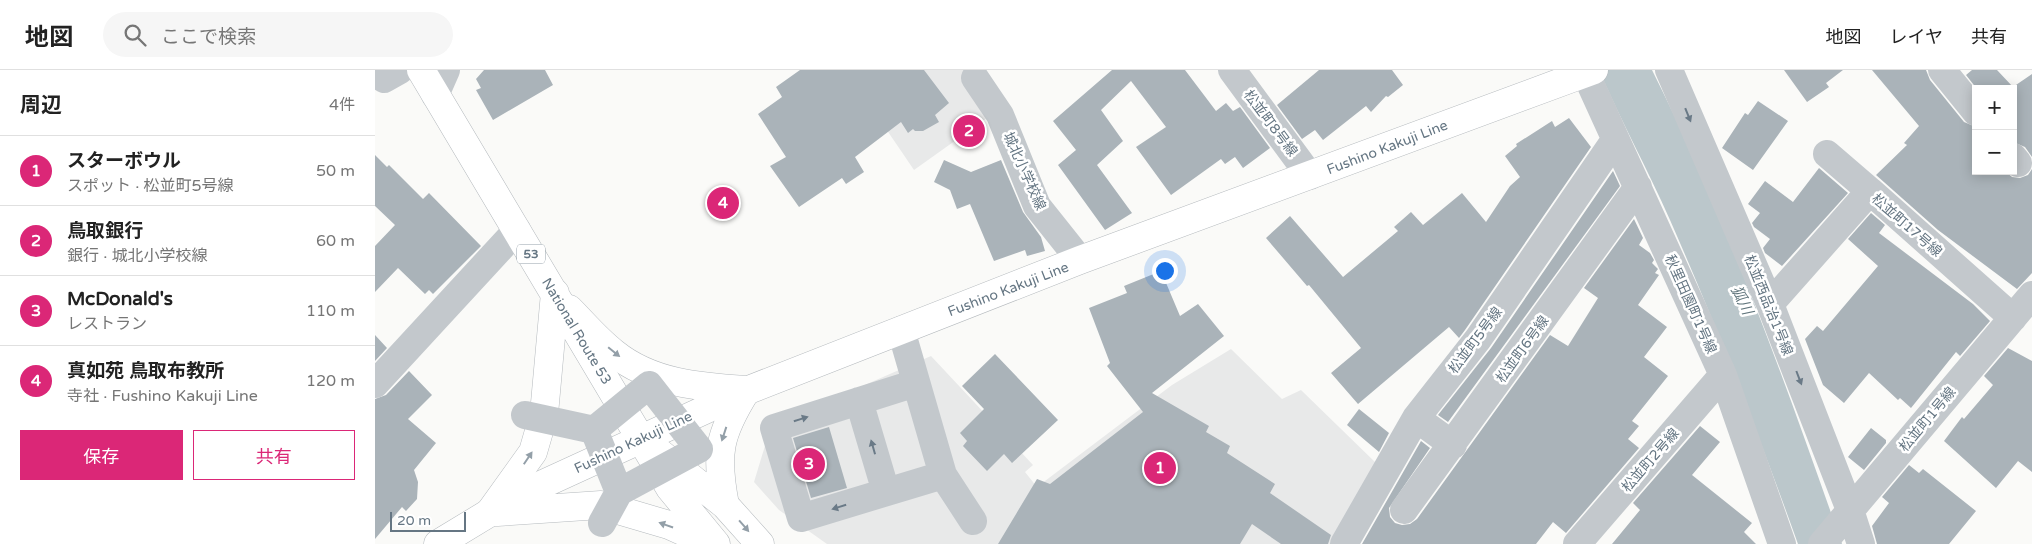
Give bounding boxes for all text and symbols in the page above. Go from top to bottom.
search box [103,12,453,57]
icon: search [121,21,149,49]
text: 地図 [25,23,73,52]
text: ここで検索 [161,26,256,48]
text: 地図 [1826,26,1862,48]
text: レイヤ [1890,26,1943,48]
text: 共有 [1971,26,2007,48]
map controls [1972,85,2017,175]
button: + [1972,85,2017,130]
street label: 松並町8号線 [1240,87,1301,160]
text: 周辺 [20,93,62,118]
text: 4件 [329,95,355,115]
one-way arrow [1684,108,1692,123]
pin: 2 [953,112,985,150]
street label: Fushino Kakuji Line [1324,117,1450,178]
street label: 城北小学校線 [1000,129,1049,213]
button: − [1972,130,2017,175]
text: スターボウル [67,150,181,172]
text: 1 [31,161,41,181]
text: 50 m [316,161,355,181]
text: スポット · 松並町5号線 [67,176,234,196]
pin: 4 [707,184,739,222]
street label: 松並町17号線 [1868,190,1945,261]
text: 鳥取銀行 [67,220,143,242]
text: 2 [31,231,41,251]
text: 60 m [316,231,355,251]
road number: 53 [517,244,545,263]
text: 銀行 · 城北小学校線 [67,246,207,266]
street label: 秋里田園町1号線 [1661,252,1720,356]
street label: 松並西品治1号線 [1741,252,1796,358]
your location [1152,258,1178,284]
street label: Fushino Kakuji Line [945,259,1071,320]
street label: National Route 53 [538,275,615,388]
water label: 狐川 [1727,283,1758,319]
text: McDonald's [67,288,173,310]
text: 3 [31,301,41,321]
text: 110 m [306,301,355,321]
street label: 松並町5号線 [1445,304,1506,377]
street label: 松並町6号線 [1492,312,1552,386]
text: レストラン [67,314,147,334]
one-way arrow [607,347,620,358]
text: 真如苑 鳥取布教所 [67,360,224,382]
text: 4 [31,371,41,391]
text: 120 m [306,371,355,391]
one-way arrow [1795,371,1803,385]
street label: 松並町1号線 [1896,384,1959,455]
text: 寺社 · Fushino Kakuji Line [67,386,258,406]
street label: Fushino Kakuji Line [572,408,695,477]
one-way arrow [794,415,809,423]
street label: 松並町2号線 [1618,425,1683,496]
one-way arrow [720,426,727,441]
button: 保存 [20,430,183,480]
button: 共有 [193,430,355,480]
one-way arrow [868,439,876,454]
pin: 3 [793,445,825,483]
pin: 1 [1144,449,1176,487]
one-way arrow [524,451,533,465]
one-way arrow [832,503,847,511]
scale bar [390,509,466,532]
text: 20 m [397,512,431,529]
one-way arrow [658,520,673,528]
one-way arrow [738,520,750,532]

